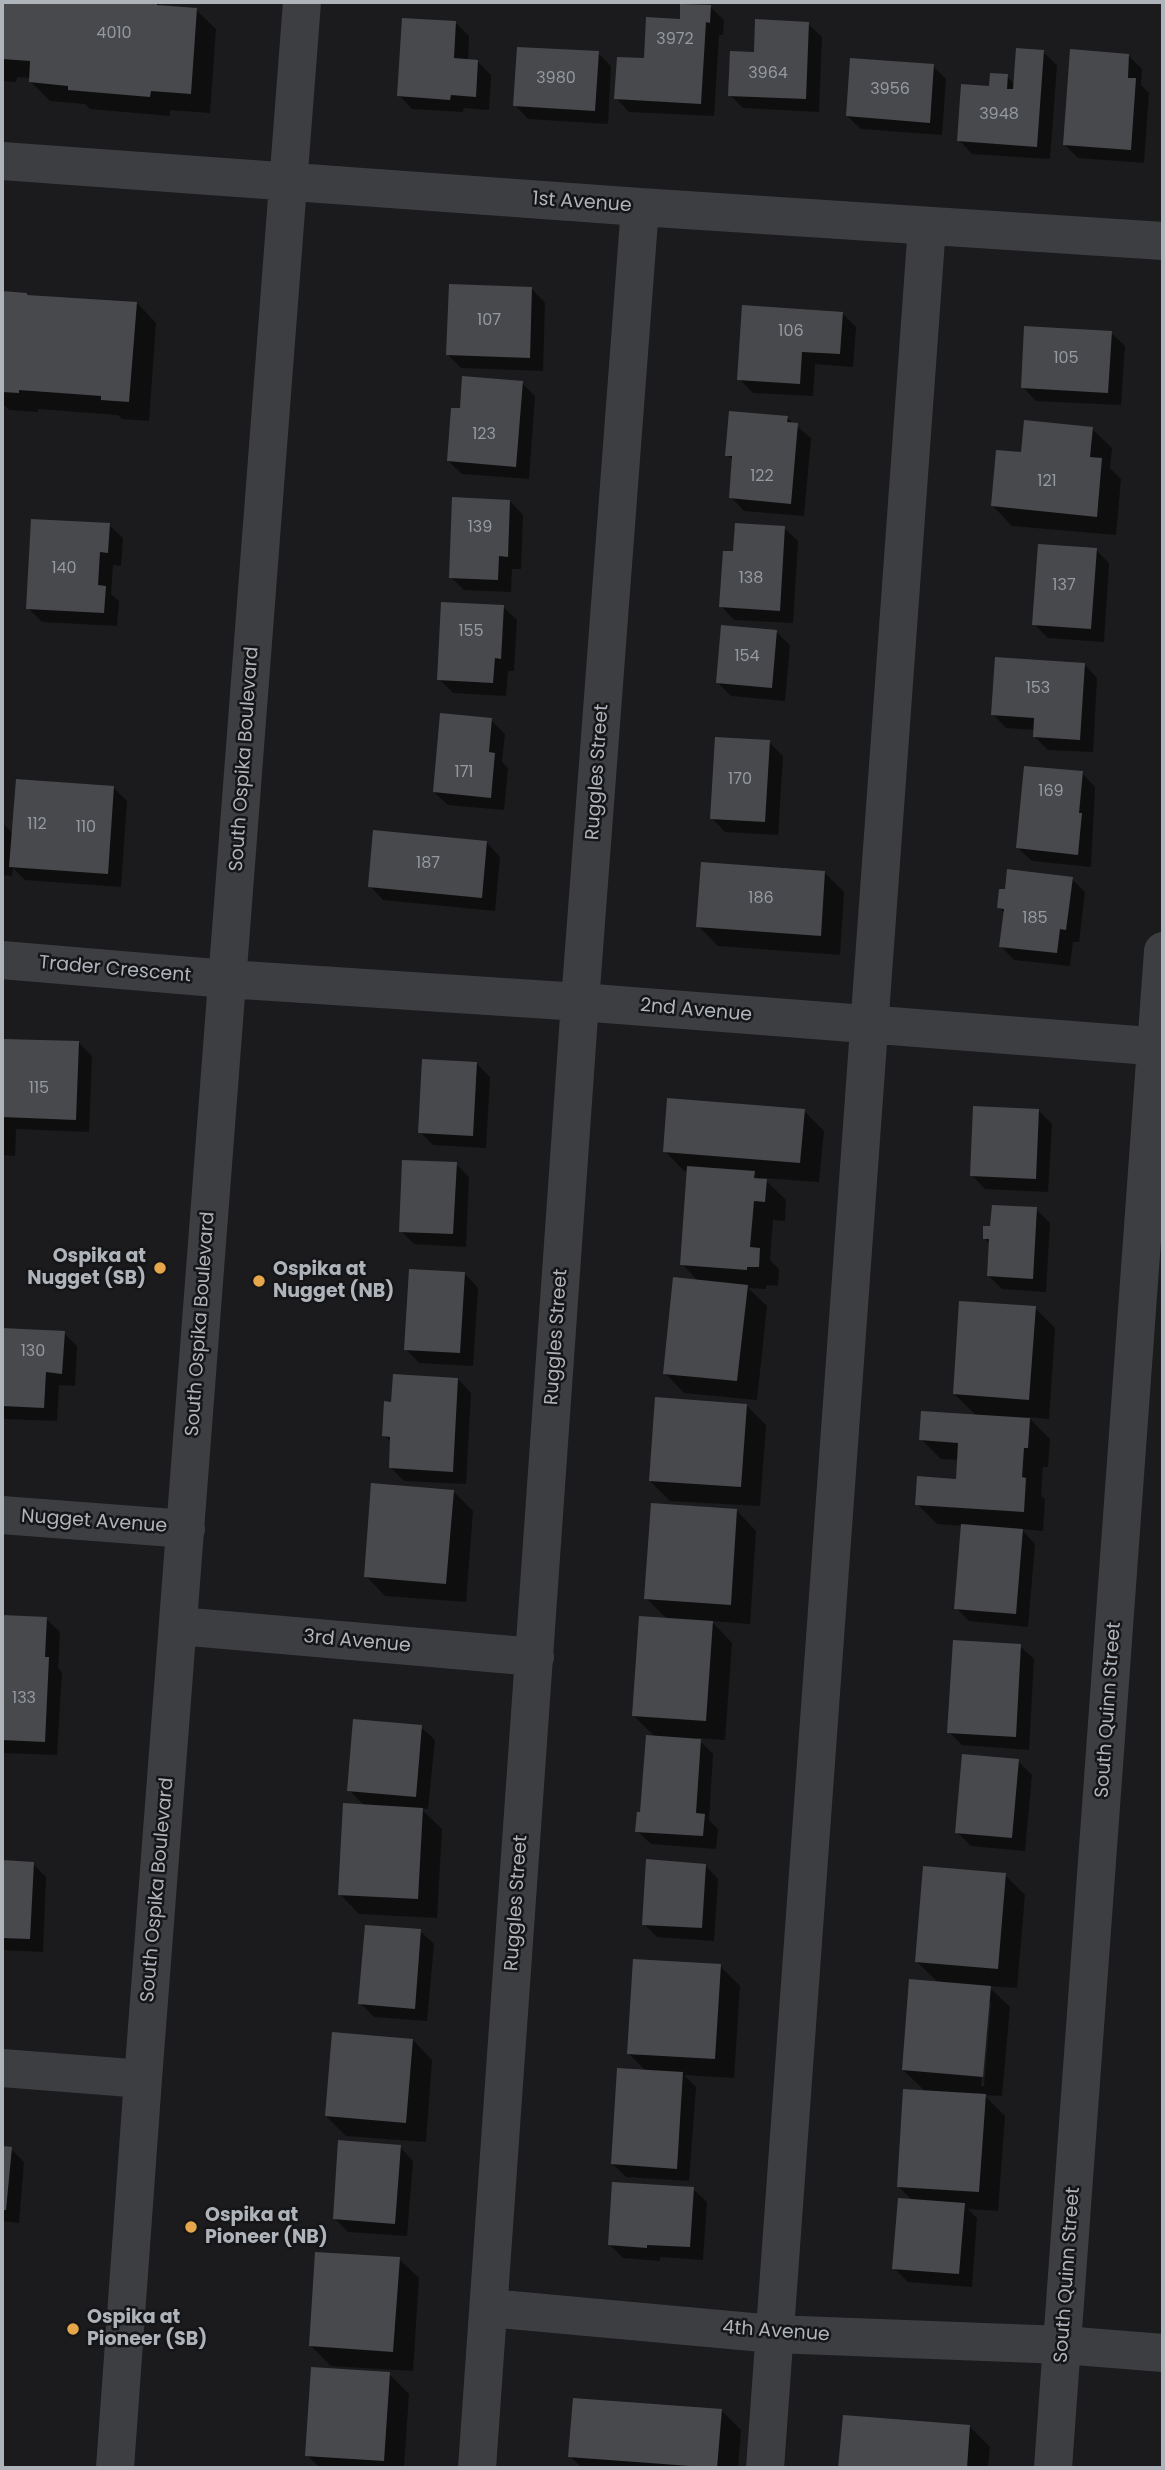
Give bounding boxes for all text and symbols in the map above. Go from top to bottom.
house number: 4010 [96,24,132,44]
house number: 3972 [656,30,694,50]
house number: 3964 [748,64,788,84]
house number: 3980 [536,69,576,89]
house number: 3956 [870,80,910,100]
house number: 3948 [979,105,1019,125]
street label: 1st Avenue [532,188,632,218]
house number: 107 [477,311,501,331]
house number: 106 [778,322,804,342]
house number: 105 [1053,349,1079,369]
house number: 123 [472,425,496,445]
house number: 122 [750,467,774,487]
house number: 121 [1037,472,1057,492]
house number: 139 [468,518,492,538]
house number: 140 [51,559,77,579]
house number: 138 [739,569,763,589]
house number: 137 [1052,576,1076,596]
house number: 155 [458,622,484,642]
street label: South Ospika Boulevard [226,646,264,872]
house number: 154 [734,647,760,667]
house number: 153 [1026,679,1050,699]
street label: Ruggles Street [582,703,614,841]
house number: 171 [455,763,473,783]
house number: 170 [728,770,752,790]
house number: 169 [1038,782,1064,802]
house number: 112 [27,815,47,835]
house number: 110 [76,818,96,838]
house number: 187 [416,854,440,874]
house number: 186 [748,889,774,909]
house number: 185 [1022,909,1048,929]
street label: Trader Crescent [38,952,192,988]
street label: 2nd Avenue [639,995,753,1027]
house number: 115 [29,1079,49,1099]
street label: South Ospika Boulevard [182,1211,220,1437]
place label: Ospika at Nugget (SB) [27,1246,146,1290]
place label: Ospika at Nugget (NB) [273,1259,394,1303]
marker: Ospika at Nugget (SB) [152,1260,168,1276]
street label: Ruggles Street [541,1268,573,1406]
marker: Ospika at Nugget (NB) [251,1273,267,1289]
house number: 130 [21,1342,45,1362]
street label: Nugget Avenue [20,1506,168,1538]
street label: South Quinn Street [1091,1621,1127,1799]
street label: 3rd Avenue [302,1626,412,1658]
house number: 133 [12,1689,36,1709]
street label: South Ospika Boulevard [137,1777,179,2003]
street label: Ruggles Street [501,1834,533,1972]
street label: South Quinn Street [1050,2186,1086,2364]
place label: Ospika at Pioneer (NB) [205,2205,328,2249]
marker: Ospika at Pioneer (NB) [183,2219,199,2235]
place label: Ospika at Pioneer (SB) [87,2307,207,2351]
street label: 4th Avenue [722,2317,830,2347]
marker: Ospika at Pioneer (SB) [65,2321,81,2337]

